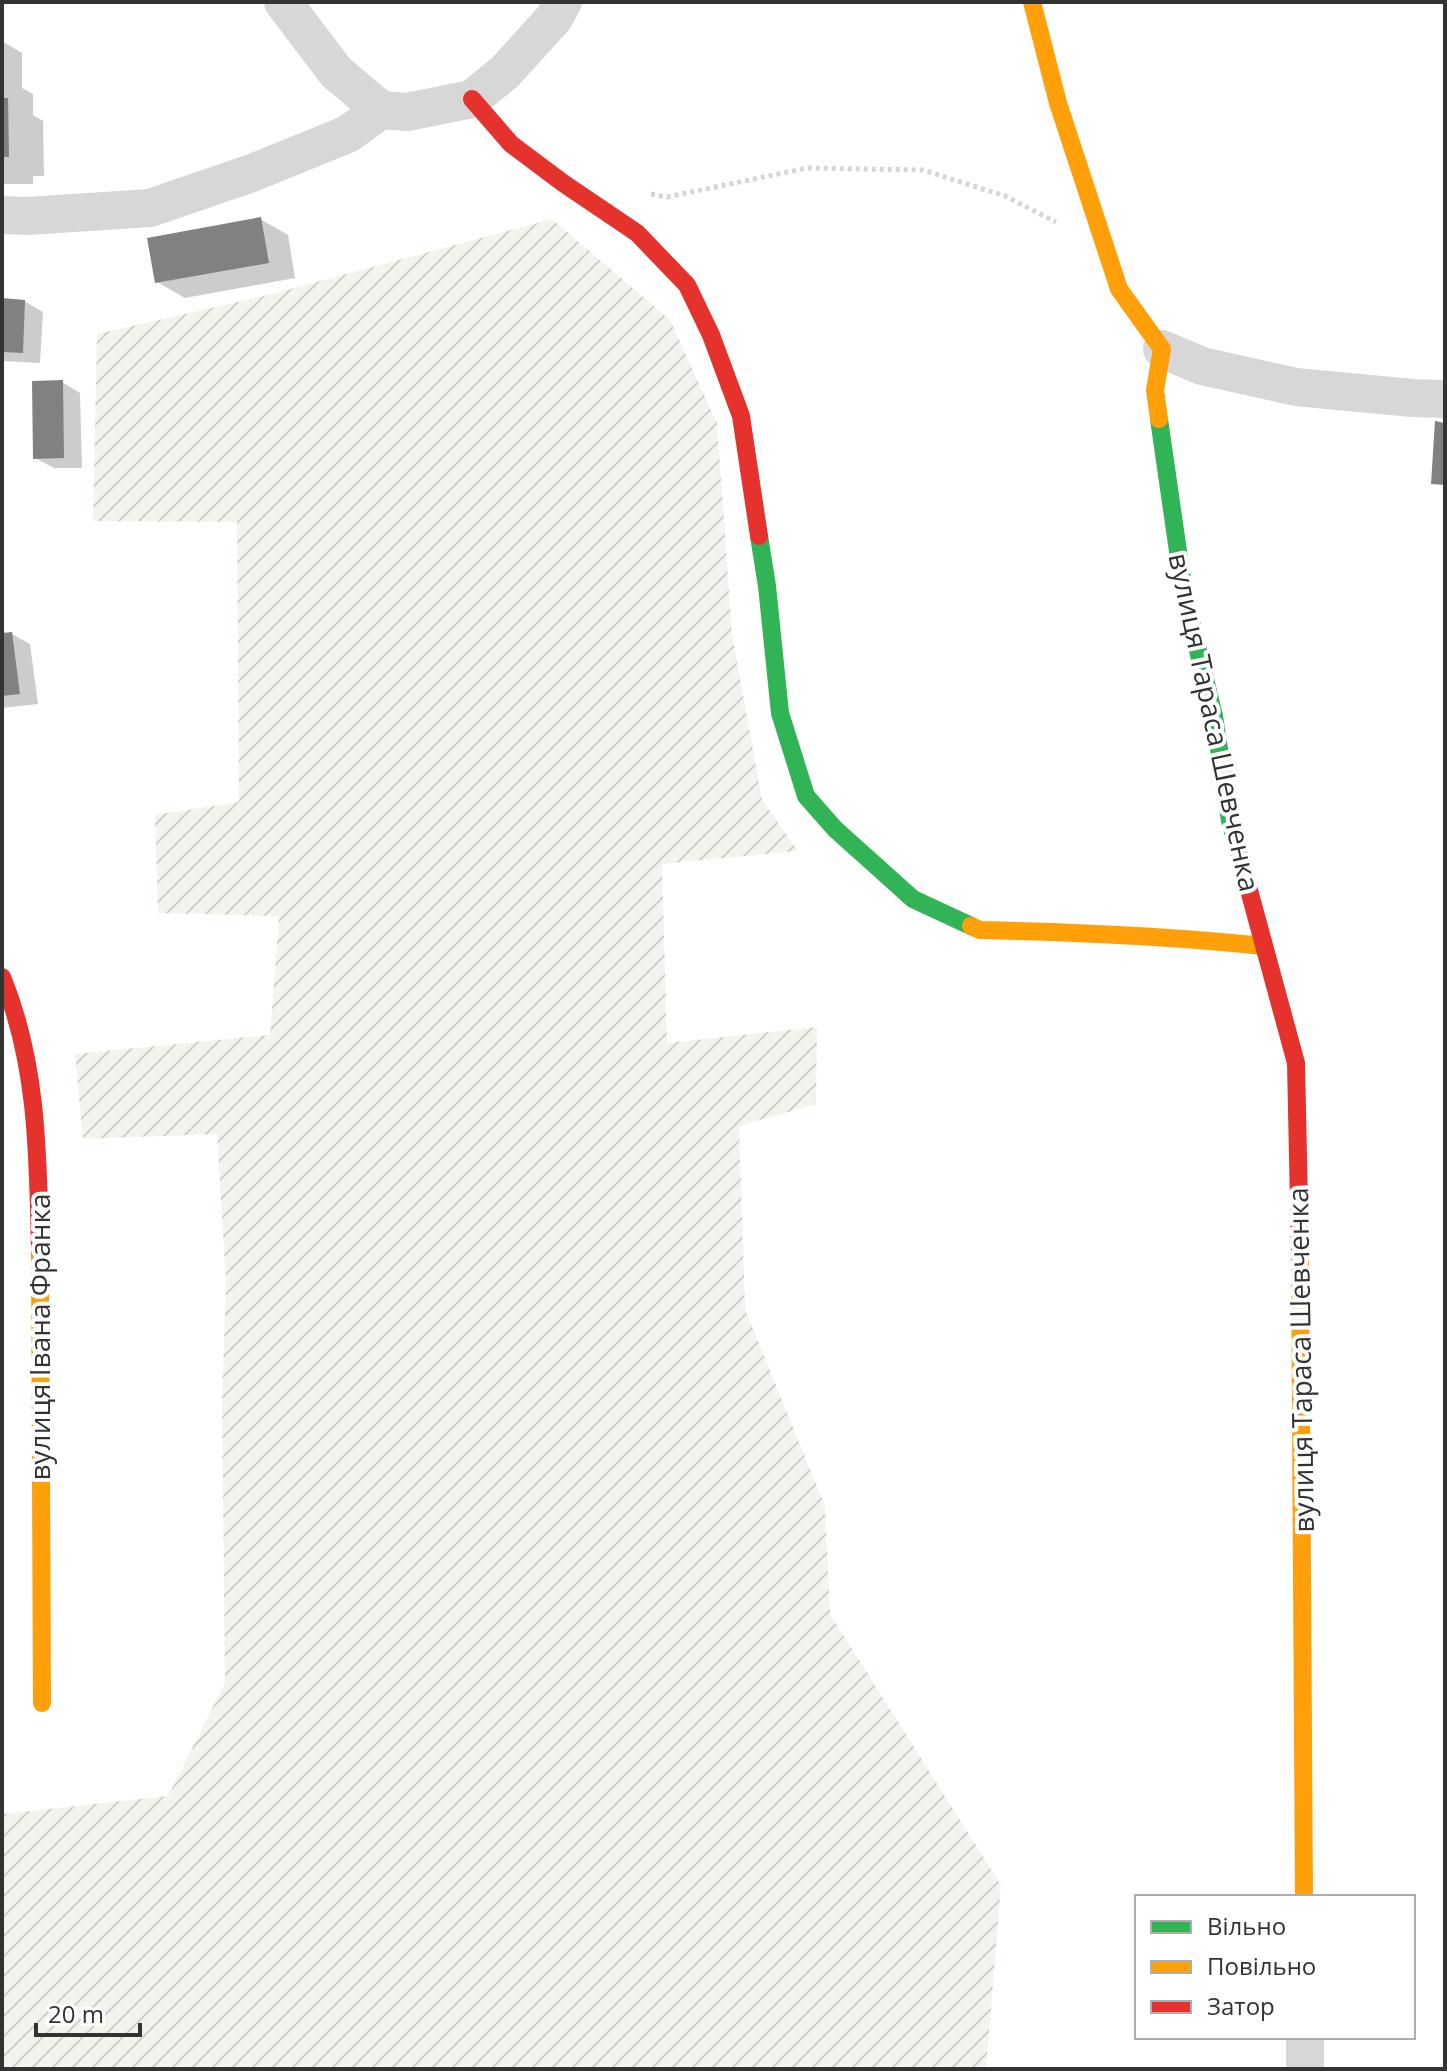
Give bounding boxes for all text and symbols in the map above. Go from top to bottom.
street label: вулиця Тараса Шевченка [1161,549,1269,895]
street label: вулиця Тараса Шевченка [1278,1187,1322,1533]
street label: вулиця Івана Франка [20,1194,58,1481]
legend [1135,1895,1415,2039]
text: Вільно [1207,1909,1286,1942]
text: Повільно [1207,1949,1316,1982]
scale bar [36,1987,140,2037]
text: Затор [1207,1989,1275,2022]
text: 20 m [48,1997,104,2030]

